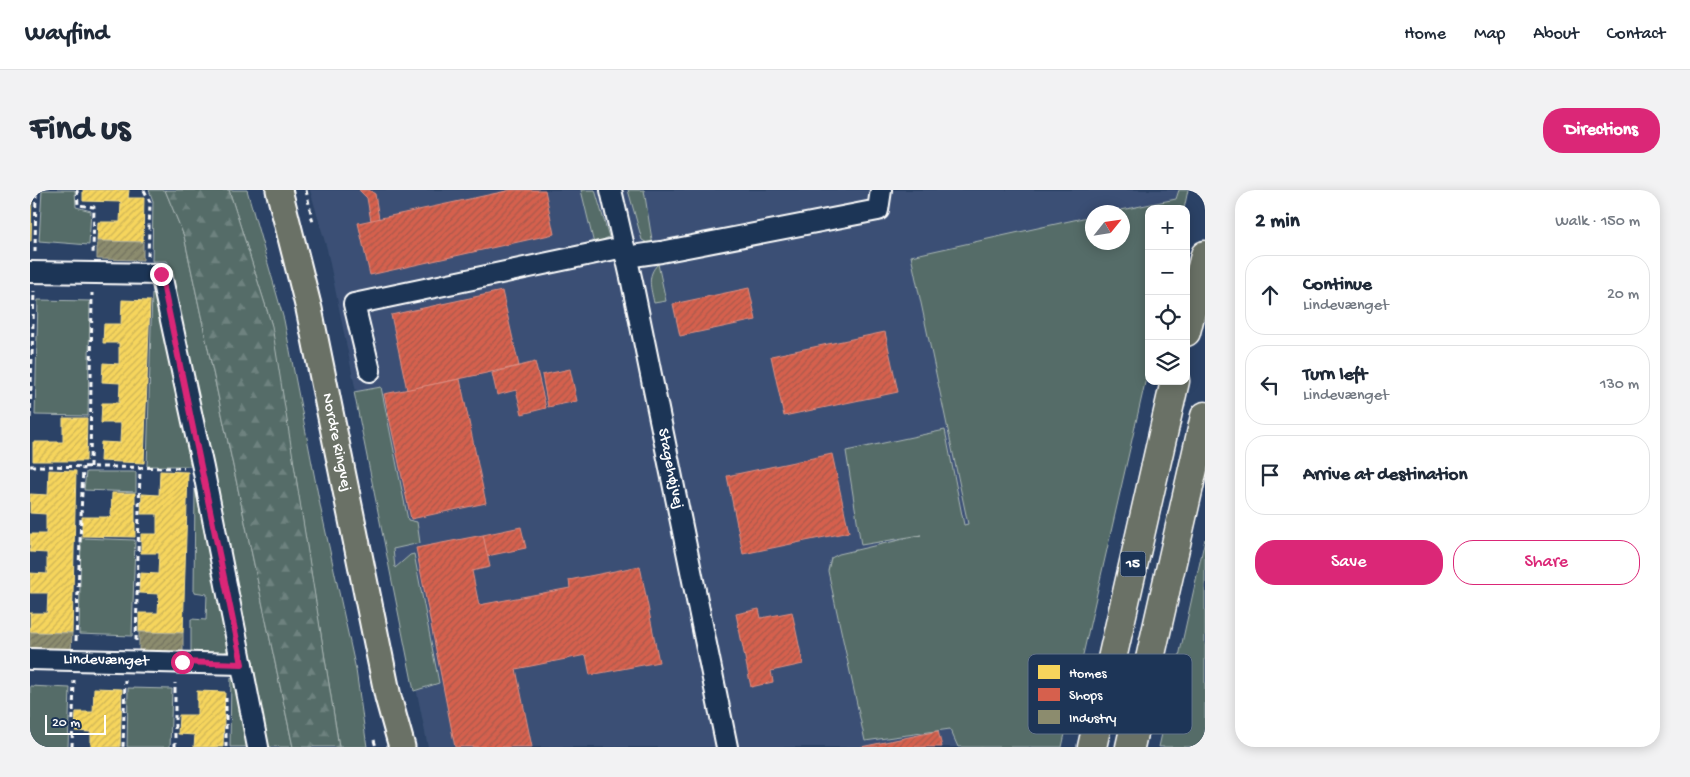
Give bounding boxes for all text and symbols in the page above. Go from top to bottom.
text: Wayfind [25,20,109,49]
text: Home [1404,24,1446,45]
text: Map [1474,24,1505,45]
text: About [1533,24,1579,45]
text: Contact [1607,24,1665,45]
button: Directions [1543,108,1660,153]
text: Find us [30,110,130,151]
north arrow [1085,205,1130,250]
map controls [1145,205,1190,385]
button: + [1145,205,1190,250]
text: 2 min [1255,210,1300,235]
text: Walk · 150 m [1555,213,1640,232]
button: − [1145,250,1190,295]
route end [150,263,173,286]
text: Continue [1303,274,1372,297]
icon: ahead [1256,281,1284,309]
text: 20 m [1607,286,1639,305]
button: locate [1145,295,1190,340]
text: Lindevænget [1303,297,1388,316]
button: layers [1145,340,1190,385]
text: Turn left [1303,364,1367,387]
icon: left [1256,371,1284,399]
text: 130 m [1600,376,1639,395]
text: Lindevænget [1303,387,1388,406]
street label: Nordre Ringvej [317,392,355,493]
street label: Stagehøjvej [653,427,688,511]
icon: arrive [1256,461,1284,489]
text: Arrive at destination [1303,464,1467,487]
button: Save [1255,540,1443,585]
button: Share [1453,540,1640,585]
road number: 15 [1120,552,1146,576]
street label: Lindevænget [63,650,150,671]
route start [171,651,194,674]
legend [1028,654,1192,734]
text: Homes [1069,666,1107,683]
text: Shops [1069,688,1103,705]
text: Industry [1069,711,1117,728]
scale bar [45,712,106,735]
text: 20 m [52,715,80,732]

